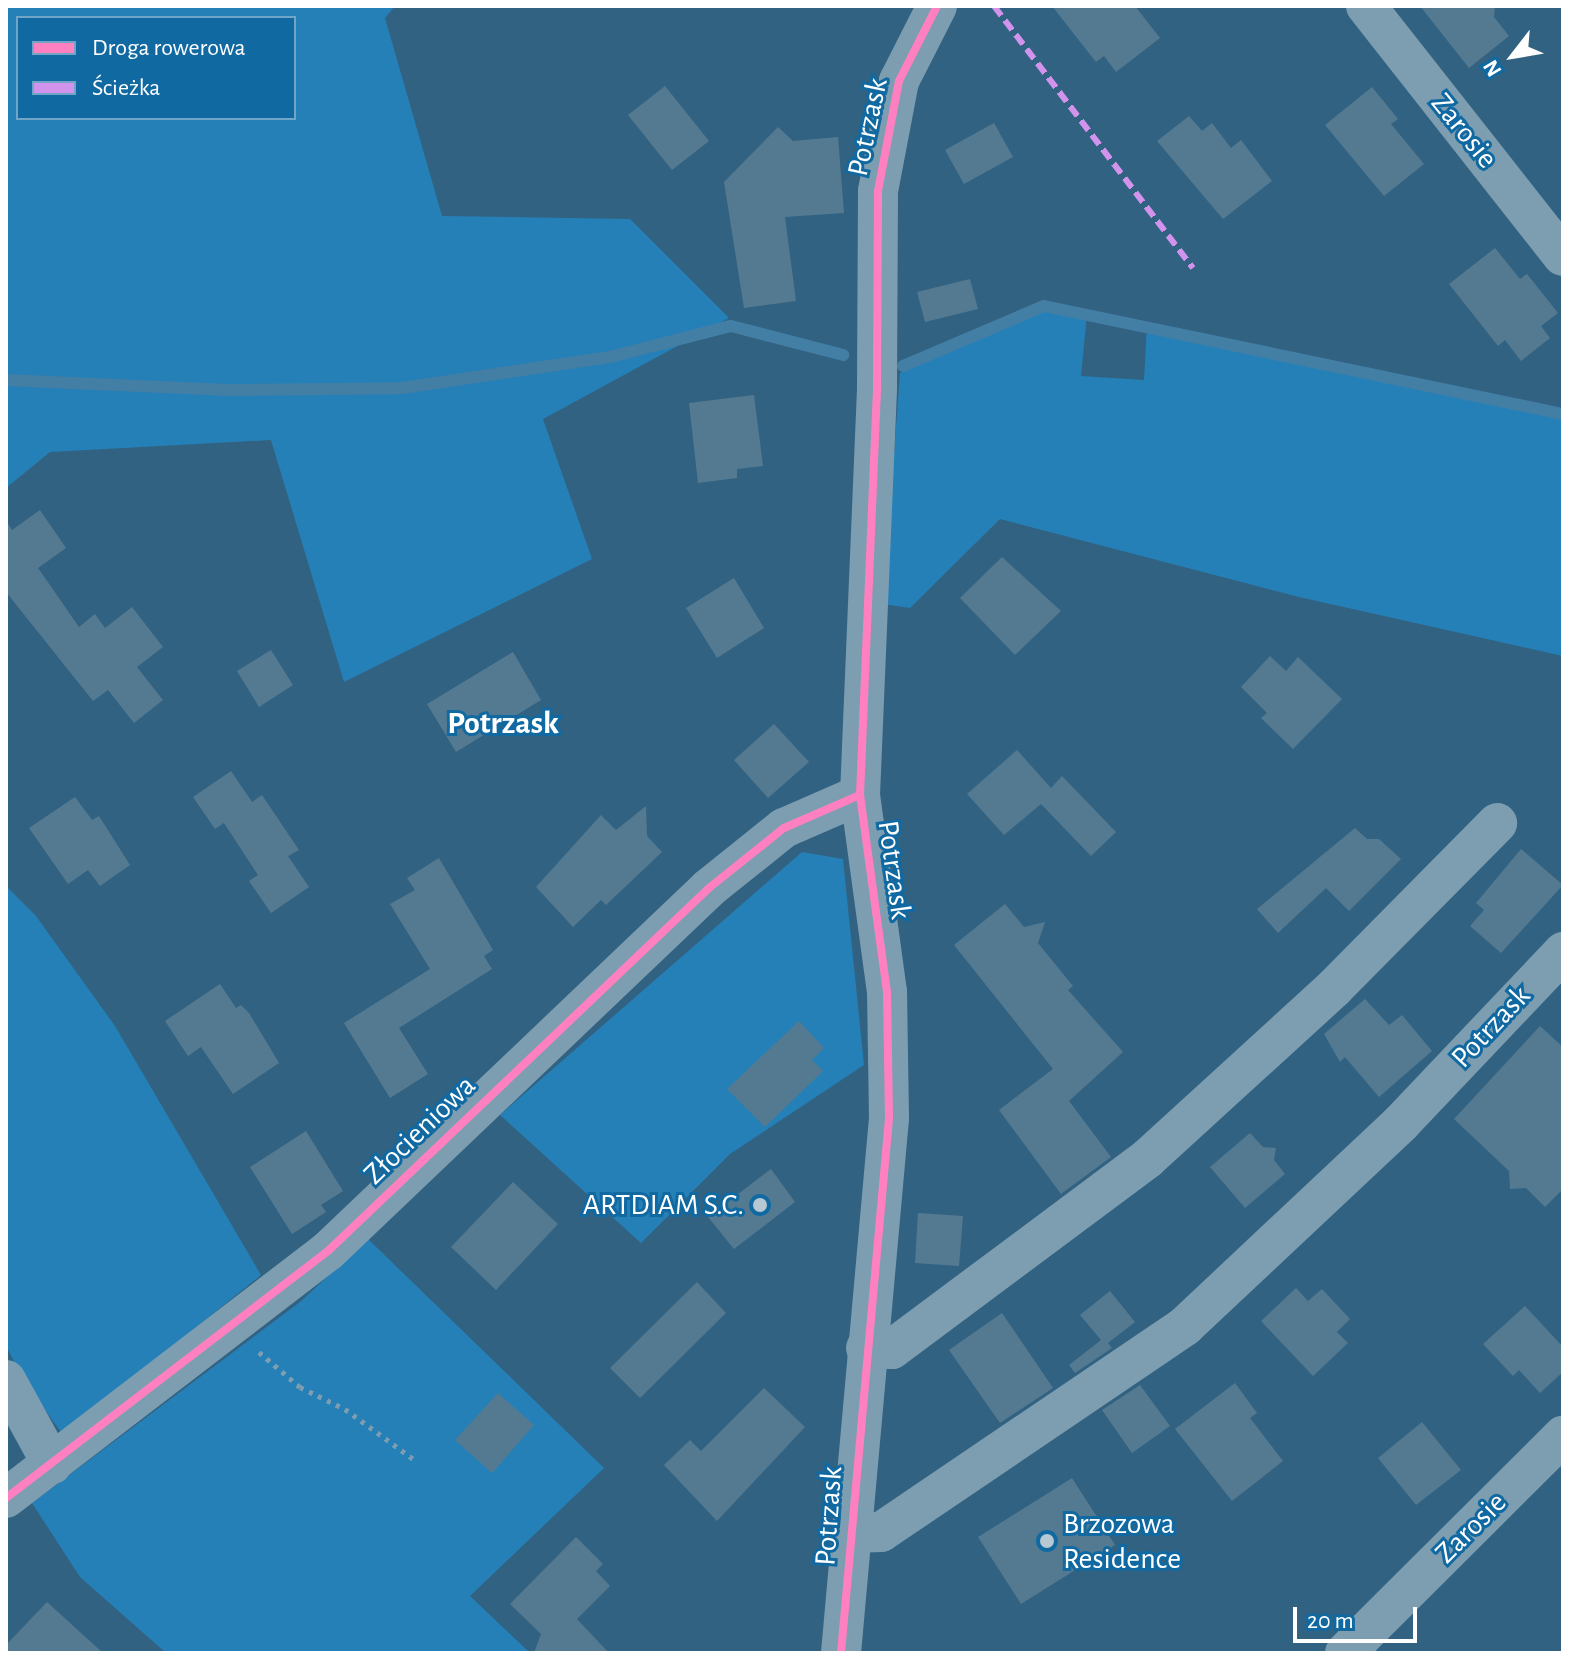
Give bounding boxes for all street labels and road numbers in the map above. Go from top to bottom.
street label: Potrzask [840,75,896,179]
street label: Zarosie [1423,86,1505,176]
street label: Potrzask [869,818,919,922]
street label: Potrzask [1444,978,1538,1076]
street label: Złocieniowa [357,1068,483,1192]
street label: Potrzask [808,1465,850,1567]
street label: Zarosie [1428,1485,1514,1571]

